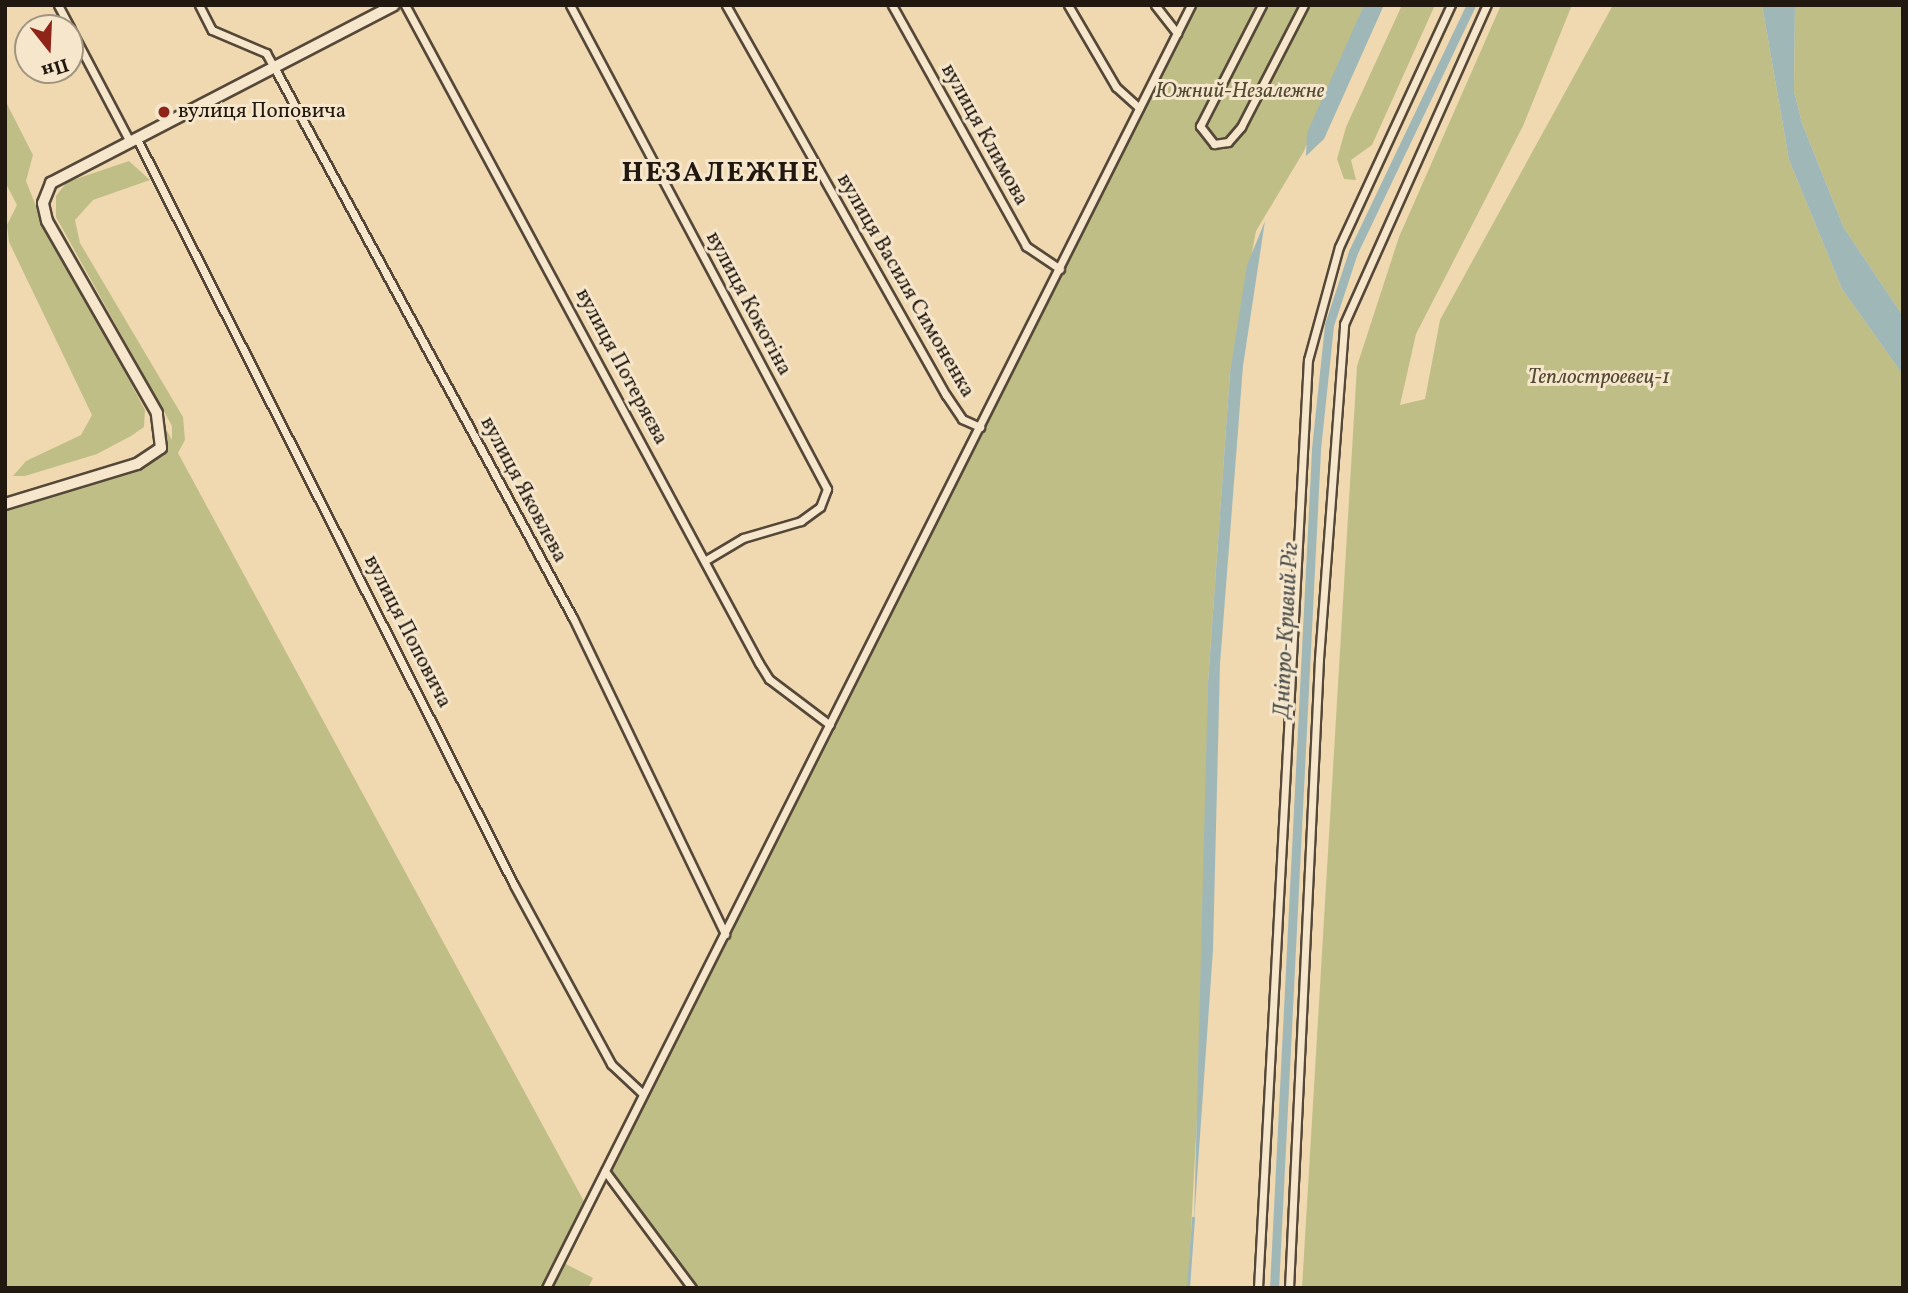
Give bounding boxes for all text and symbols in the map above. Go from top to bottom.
north arrow [14,14,84,84]
text: Пн [38,51,72,84]
street label: вулиця Климова [935,60,1033,210]
park label: Южний-Незалежне [1156,79,1324,105]
place label: вулиця Поповича [178,99,346,125]
marker: вулиця Поповича [156,104,172,120]
district label: НЕЗАЛЕЖНЕ [623,157,819,191]
street label: вулиця Василя Симоненка [830,169,980,403]
street label: вулиця Кокотіна [699,228,797,380]
street label: вулиця Потеряєва [569,284,673,450]
park label: Теплостроевец-1 [1528,365,1670,391]
street label: вулиця Яковлева [474,413,572,567]
water label: Дніпро-Кривий Ріг [1269,541,1305,719]
street label: вулиця Поповича [358,551,456,713]

